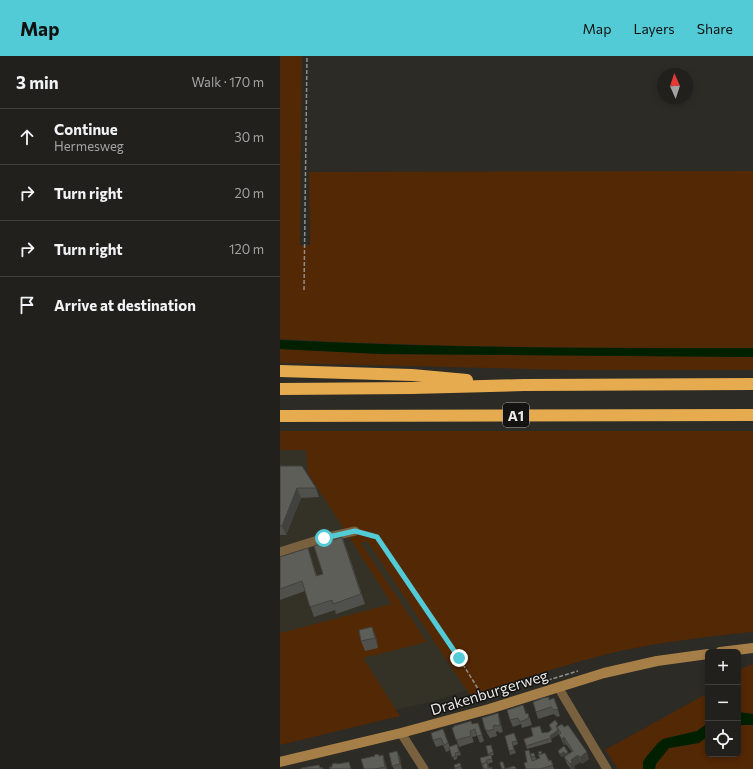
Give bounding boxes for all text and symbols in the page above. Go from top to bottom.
text: Map [20,17,59,40]
text: Map [583,20,611,37]
text: Layers [633,20,675,37]
text: Share [697,20,733,37]
north arrow [657,68,693,104]
text: 3 min [16,72,59,93]
text: Walk · 170 m [192,74,264,90]
text: Continue [54,120,118,138]
icon: ahead [16,126,38,148]
text: 30 m [234,129,264,145]
text: Hermesweg [54,138,124,154]
icon: right [16,182,38,204]
text: Turn right [54,184,123,202]
text: 20 m [235,185,264,201]
icon: right [16,238,38,260]
text: Turn right [54,240,123,258]
text: 120 m [229,241,264,257]
icon: arrive [16,294,38,316]
text: Arrive at destination [54,296,196,314]
road number: A1 [503,403,529,427]
route start [315,529,333,547]
route end [450,649,468,667]
map controls [705,649,741,757]
button: + [705,649,741,685]
street label: Drakenburgerweg [428,666,550,718]
button: − [705,685,741,721]
button: locate [705,721,741,757]

